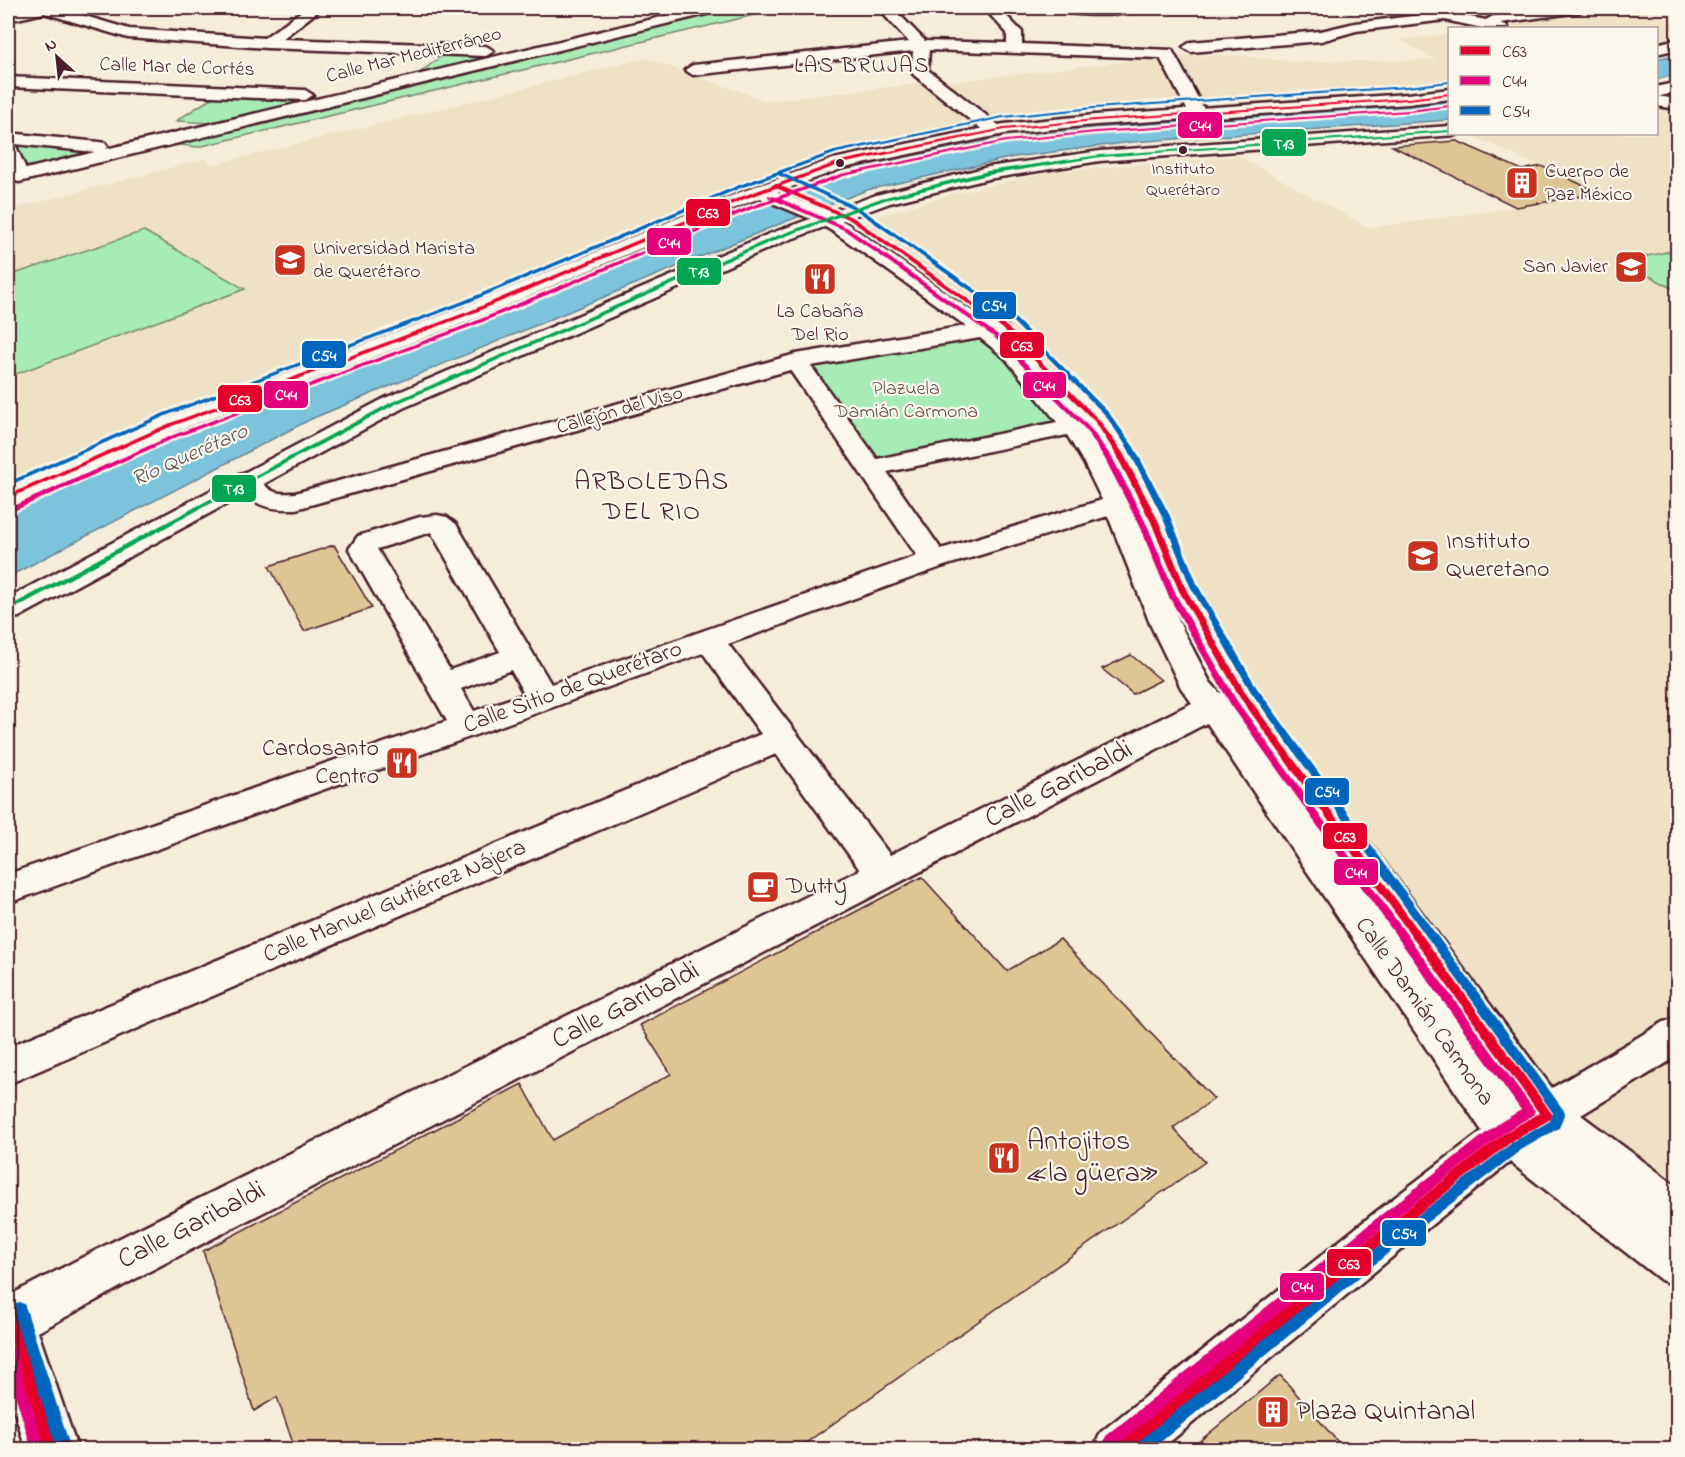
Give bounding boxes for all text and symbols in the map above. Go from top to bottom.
street label: Calle Mar Mediterráneo [323,20,505,92]
north arrow [27,27,87,87]
legend [1448,27,1658,135]
text: N [41,32,62,59]
text: C63 [1502,40,1527,66]
street label: Calle Mar de Cortés [99,51,255,85]
district label: LAS BRUJAS [794,51,930,83]
text: C44 [1502,70,1527,96]
text: C54 [1502,100,1530,126]
line badge: C44 [1177,111,1223,139]
text: C44 [1189,115,1211,139]
line badge: T13 [1261,128,1307,157]
text: T13 [1274,133,1295,157]
marker: Instituto Querétaro [1177,144,1189,156]
unlabelled marker [834,157,846,169]
place label: Instituto Querétaro [1146,157,1220,204]
place label: Cuerpo de Paz México [1545,158,1633,210]
building icon: Cuerpo de Paz México [1504,165,1540,201]
line badge: C63 [685,198,731,227]
text: C63 [697,202,720,226]
line badge: C44 [646,227,692,256]
text: C44 [658,232,680,256]
place label: Universidad Marista de Querétaro [313,235,475,287]
school or university icon: Universidad Marista de Querétaro [272,242,308,278]
school or university icon: San Javier [1613,249,1649,285]
place label: San Javier [1522,253,1609,282]
line badge: T13 [676,257,722,286]
text: T13 [689,261,710,285]
restaurant icon: La Cabaña Del Rio [802,261,838,297]
line badge: C54 [972,291,1017,320]
text: C54 [982,295,1007,319]
place label: La Cabaña Del Rio [777,298,864,350]
line badge: C63 [999,331,1045,359]
text: C63 [1011,335,1034,359]
line badge: C54 [301,340,347,369]
text: C54 [312,345,337,369]
line badge: C44 [1022,371,1067,399]
park label: Plazuela Damián Carmona [833,375,978,427]
text: C44 [1033,375,1055,399]
street label: Callejón del Viso [554,379,686,443]
line badge: C44 [263,380,309,409]
line badge: C63 [217,384,263,413]
text: C44 [275,384,297,408]
text: C63 [229,389,252,413]
water label: Río Querétaro [127,416,254,496]
district label: ARBOLEDAS DEL RIO [574,464,730,532]
line badge: T13 [211,474,257,503]
text: T13 [224,478,245,502]
place label: Instituto Queretano [1446,525,1549,588]
school or university icon: Instituto Queretano [1405,538,1441,574]
street label: Calle Sitio de Querétaro [459,632,687,744]
street label: Calle Garibaldi [978,730,1140,840]
place label: Cardosanto Centro [262,732,379,795]
restaurant icon: Cardosanto Centro [384,745,420,781]
line badge: C54 [1304,777,1350,806]
text: C54 [1315,781,1340,805]
line badge: C63 [1322,822,1368,850]
text: C63 [1334,826,1357,850]
street label: Calle Manuel Gutiérrez Nájera [258,831,532,973]
line badge: C44 [1333,858,1379,886]
text: C44 [1345,862,1367,886]
cafe icon: Dutty [745,869,781,905]
place label: Dutty [785,870,847,906]
street label: Calle Damián Carmona [1345,910,1503,1114]
street label: Calle Garibaldi [545,951,707,1061]
place label: Antojitos «la güera» [1027,1122,1158,1195]
restaurant icon: Antojitos «la güera» [986,1140,1022,1176]
street label: Calle Garibaldi [111,1171,273,1281]
line badge: C54 [1381,1219,1427,1247]
text: C54 [1392,1223,1417,1247]
line badge: C63 [1326,1248,1372,1277]
text: C63 [1338,1253,1361,1277]
line badge: C44 [1279,1272,1325,1301]
text: C44 [1291,1276,1313,1300]
place label: Plaza Quintanal [1296,1392,1475,1433]
building icon: Plaza Quintanal [1255,1394,1291,1430]

